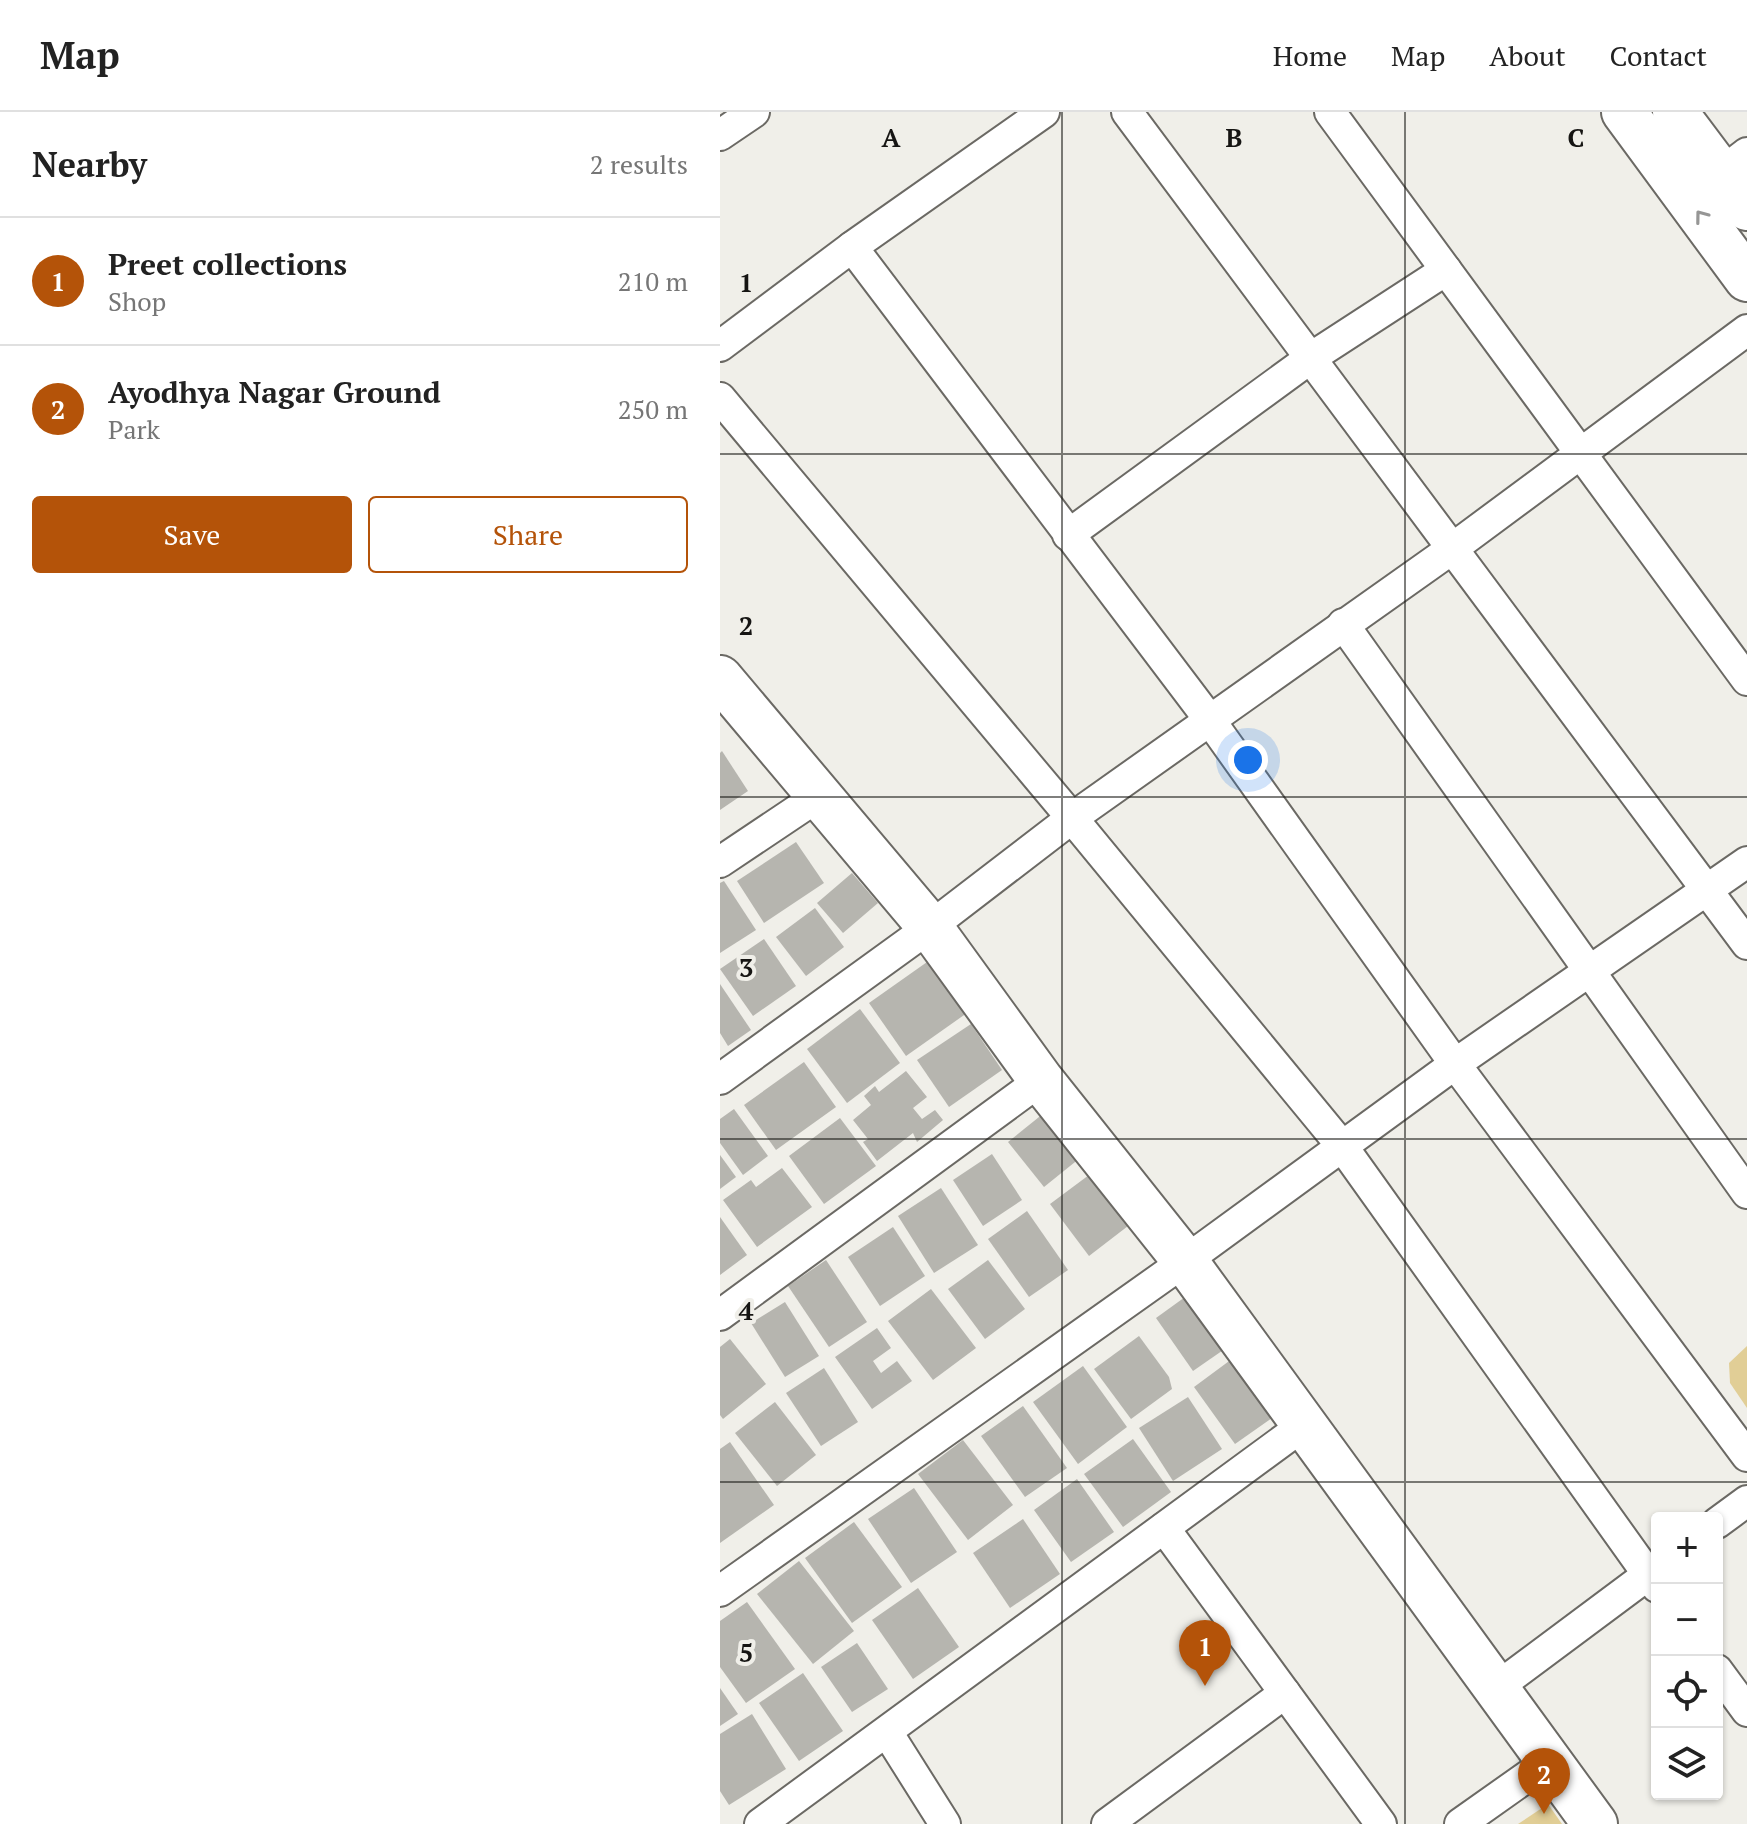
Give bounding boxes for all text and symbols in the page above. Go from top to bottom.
text: Map [40,30,120,80]
text: Home [1273,37,1347,74]
text: Map [1391,37,1445,74]
text: About [1489,37,1566,74]
text: Contact [1610,37,1707,74]
text: A [882,120,901,154]
text: B [1226,120,1242,154]
text: C [1568,120,1584,154]
text: Nearby [32,142,147,187]
text: 2 results [590,147,688,181]
one-way arrow [1696,210,1710,225]
text: Preet collections [108,244,347,284]
text: 1 [51,264,65,298]
text: 210 m [618,264,688,298]
text: 1 [739,265,753,299]
text: Shop [108,284,166,318]
text: Ayodhya Nagar Ground [108,372,441,412]
text: 2 [51,392,65,426]
text: 250 m [618,392,688,426]
text: Park [108,412,160,446]
button: Save [32,496,352,573]
button: Share [368,496,688,573]
text: 2 [739,608,753,642]
your location [1228,740,1268,780]
text: 3 [739,950,753,984]
text: 4 [739,1293,754,1327]
map controls [1651,1512,1723,1800]
button: + [1651,1512,1723,1584]
button: − [1651,1584,1723,1656]
pin: 1 [1179,1620,1231,1686]
text: 5 [739,1635,753,1669]
button: locate [1651,1656,1723,1728]
button: layers [1651,1728,1723,1800]
pin: 2 [1518,1748,1570,1814]

